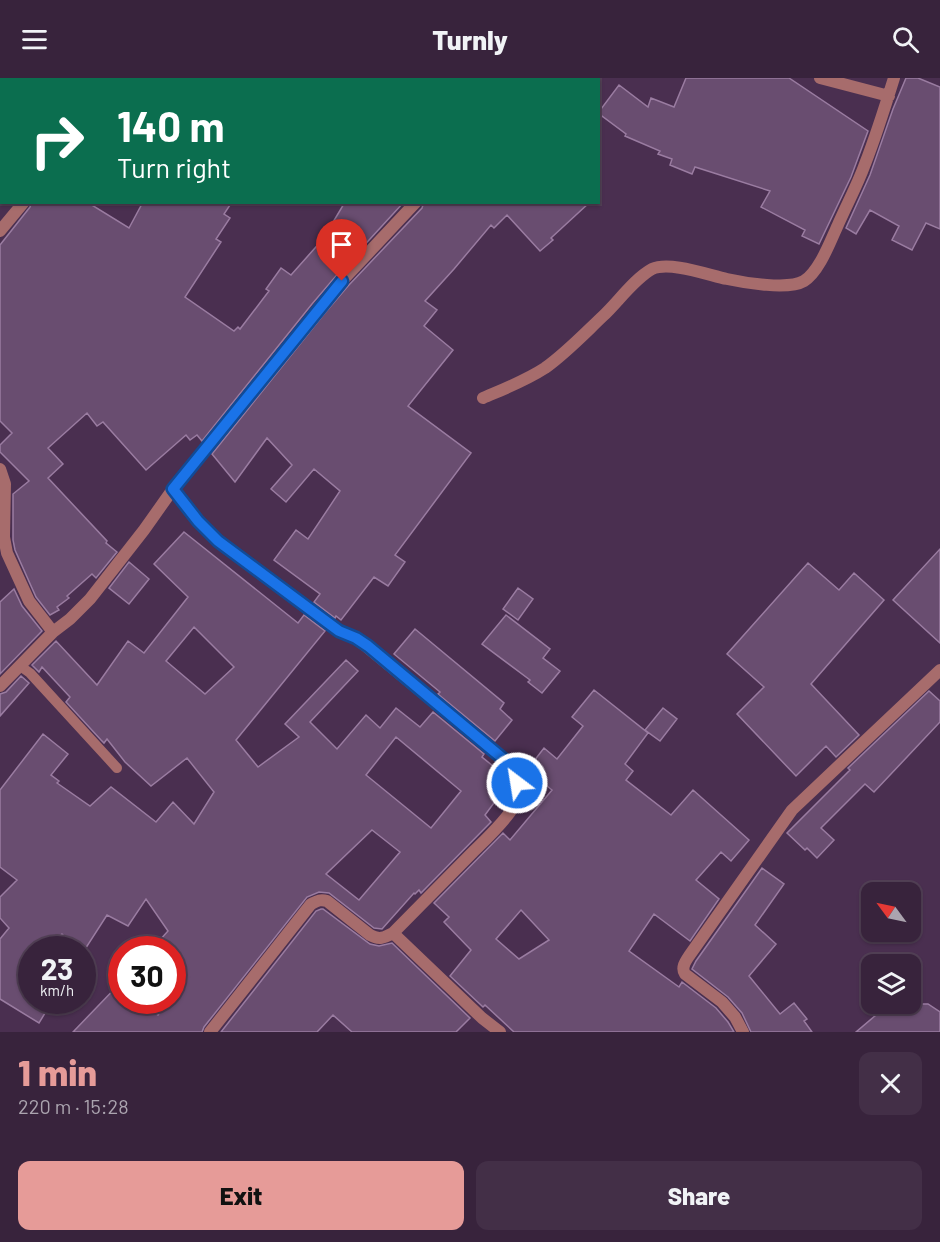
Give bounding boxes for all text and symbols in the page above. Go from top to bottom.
icon: menu [18,23,51,56]
text: Turnly [432,23,508,55]
icon: search [889,23,922,56]
text: 140 m [117,100,225,150]
icon: right [18,102,96,180]
text: Turn right [117,151,231,183]
pin [316,219,367,281]
icon: arrive [325,228,358,261]
position arrow [485,751,549,815]
north arrow [861,882,921,942]
map controls [861,882,921,1014]
speed limit sign: 30 [108,936,186,1014]
text: 23 [41,950,73,986]
button: layers [861,954,921,1014]
text: km/h [40,981,74,999]
text: 1 min [18,1050,97,1093]
button: close [859,1052,922,1115]
text: 220 m · 15:28 [18,1094,129,1118]
button: Exit [18,1161,464,1230]
button: Share [476,1161,922,1230]

